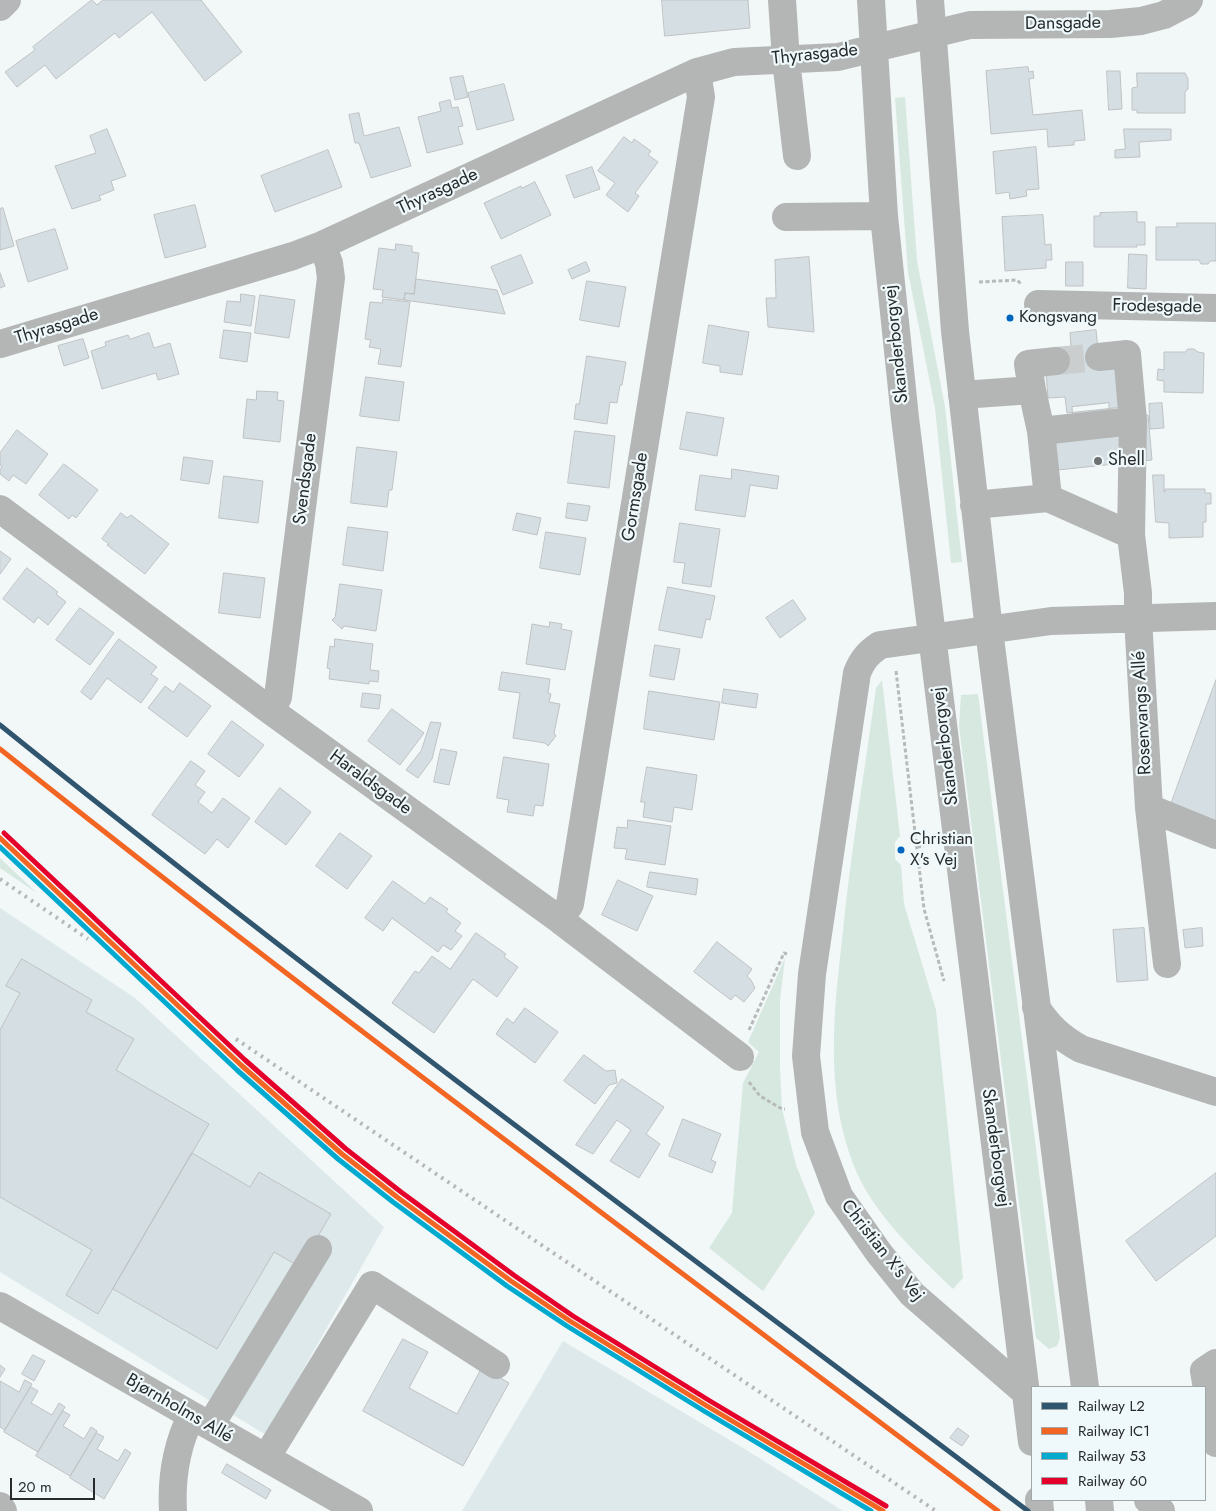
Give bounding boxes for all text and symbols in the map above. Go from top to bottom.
street label: Dansgade [1025,13,1101,35]
street label: Thyrasgade [771,40,859,70]
street label: Thyrasgade [394,164,482,220]
street label: Skanderborgvej [880,284,914,404]
street label: Frodesgade [1112,295,1202,319]
street label: Thyrasgade [13,304,101,350]
place label: Kongsvang [1019,308,1097,328]
marker: Kongsvang [1005,313,1015,323]
street label: Svendsgade [290,432,322,526]
place label: Shell [1108,450,1145,472]
street label: Gormsgade [618,451,654,543]
marker: Shell [1092,455,1104,467]
street label: Rosenvangs Allé [1129,650,1157,776]
street label: Skanderborgvej [928,685,964,807]
street label: Haraldsgade [325,746,415,820]
place label: Christian X's Vej [910,830,973,870]
marker: Christian X's Vej [896,845,906,855]
street label: Skanderborgvej [976,1087,1014,1209]
street label: Christian X's Vej [836,1196,928,1306]
street label: Bjørnholms Allé [122,1370,236,1448]
legend [1031,1386,1206,1501]
text: Railway L2 [1078,1395,1145,1417]
text: Railway IC1 [1078,1420,1150,1442]
text: Railway 53 [1078,1445,1146,1467]
scale bar [12,1468,98,1500]
text: Railway 60 [1078,1470,1147,1492]
text: 20 m [18,1476,52,1498]

